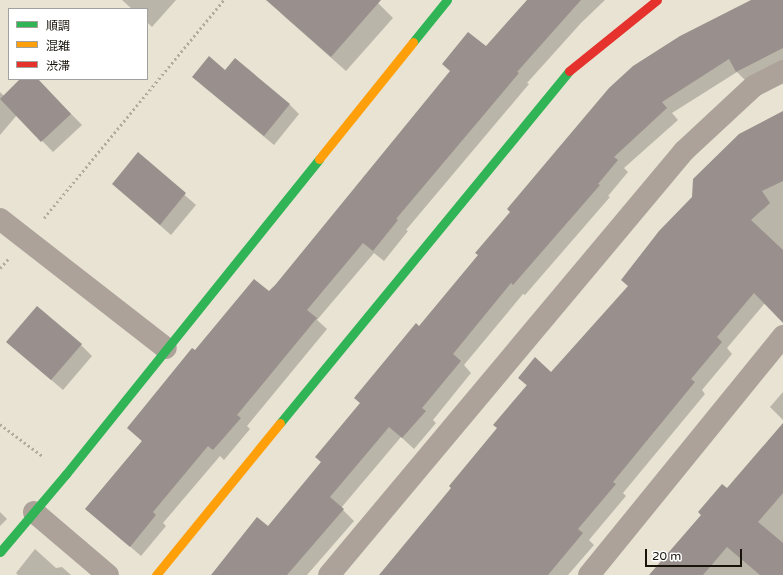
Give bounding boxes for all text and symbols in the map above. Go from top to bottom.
legend [8,8,148,80]
text: 順調 [46,19,70,33]
text: 混雑 [46,39,70,53]
text: 渋滞 [46,59,70,73]
scale bar [647,541,744,567]
text: 20 m [652,549,681,563]

